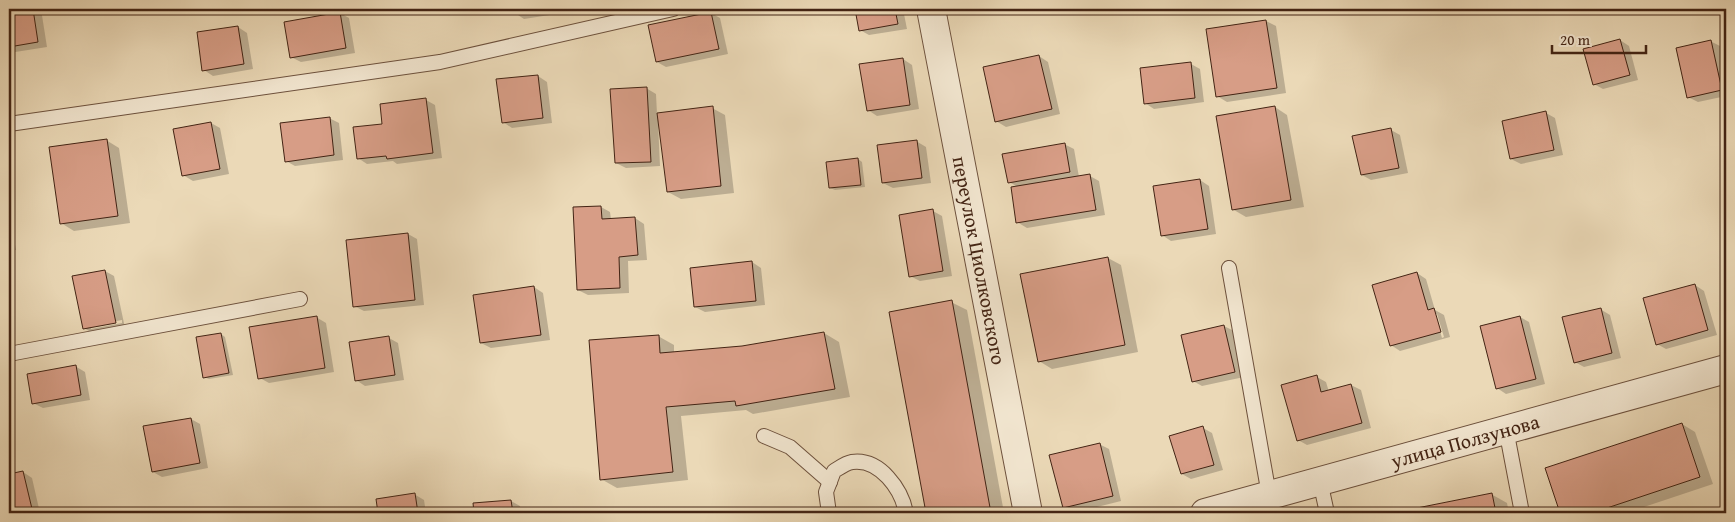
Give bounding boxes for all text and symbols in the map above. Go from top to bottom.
scale bar [1552,22,1646,54]
text: 20 m [1560,29,1591,50]
street label: переулок Циолковского [946,154,1014,367]
street label: улица Ползунова [1387,406,1543,475]

